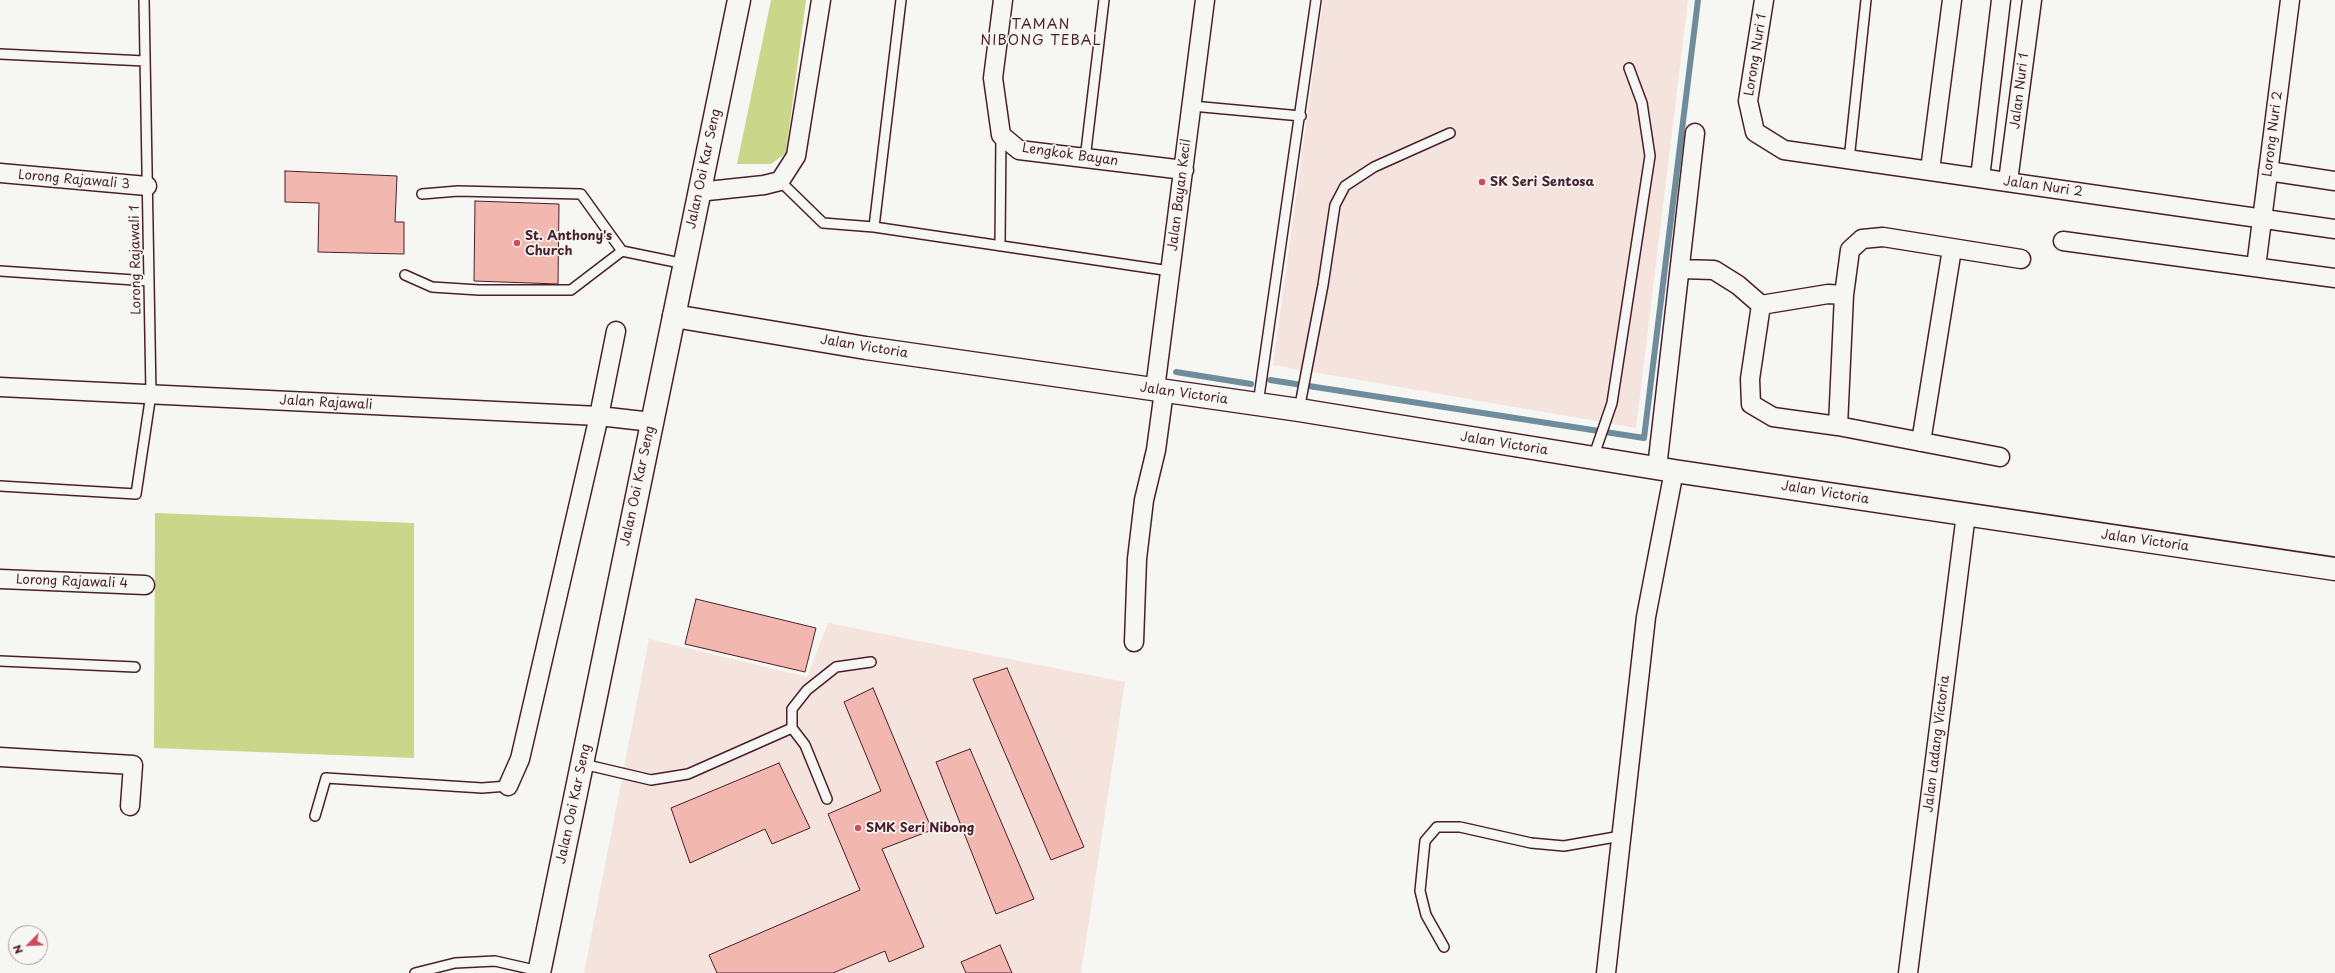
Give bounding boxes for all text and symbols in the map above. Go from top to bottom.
street label: Lorong Nuri 1 [1742,13,1770,97]
district label: TAMAN NIBONG TEBAL [980,17,1102,50]
street label: Jalan Nuri 1 [2008,52,2032,130]
street label: Lorong Nuri 2 [2260,90,2286,178]
street label: Jalan Ooi Kar Seng [684,108,724,230]
street label: Jalan Bayan Kecil [1165,138,1195,252]
street label: Lengkok Bayan [1021,141,1119,169]
street label: Lorong Rajawali 3 [17,167,131,193]
place label: SK Seri Sentosa [1490,174,1594,190]
street label: Jalan Nuri 2 [2002,174,2084,200]
marker: SK Seri Sentosa [1477,177,1487,187]
street label: Lorong Rajawali 1 [127,205,145,315]
place label: St. Anthony's Church [525,228,612,259]
marker: St. Anthony's Church [512,238,522,248]
street label: Jalan Victoria [819,332,909,362]
street label: Jalan Victoria [1139,380,1229,408]
street label: Jalan Rajawali [279,393,373,413]
street label: Jalan Ooi Kar Seng [618,425,658,547]
street label: Jalan Victoria [1459,429,1549,459]
street label: Jalan Victoria [1780,478,1870,508]
street label: Jalan Victoria [2100,527,2190,555]
street label: Lorong Rajawali 4 [16,572,128,592]
street label: Jalan Ladang Victoria [1921,675,1953,813]
street label: Jalan Ooi Kar Seng [554,743,594,865]
place label: SMK Seri Nibong [866,820,975,836]
marker: SMK Seri Nibong [853,823,863,833]
north arrow [8,925,48,965]
text: N [8,942,27,957]

